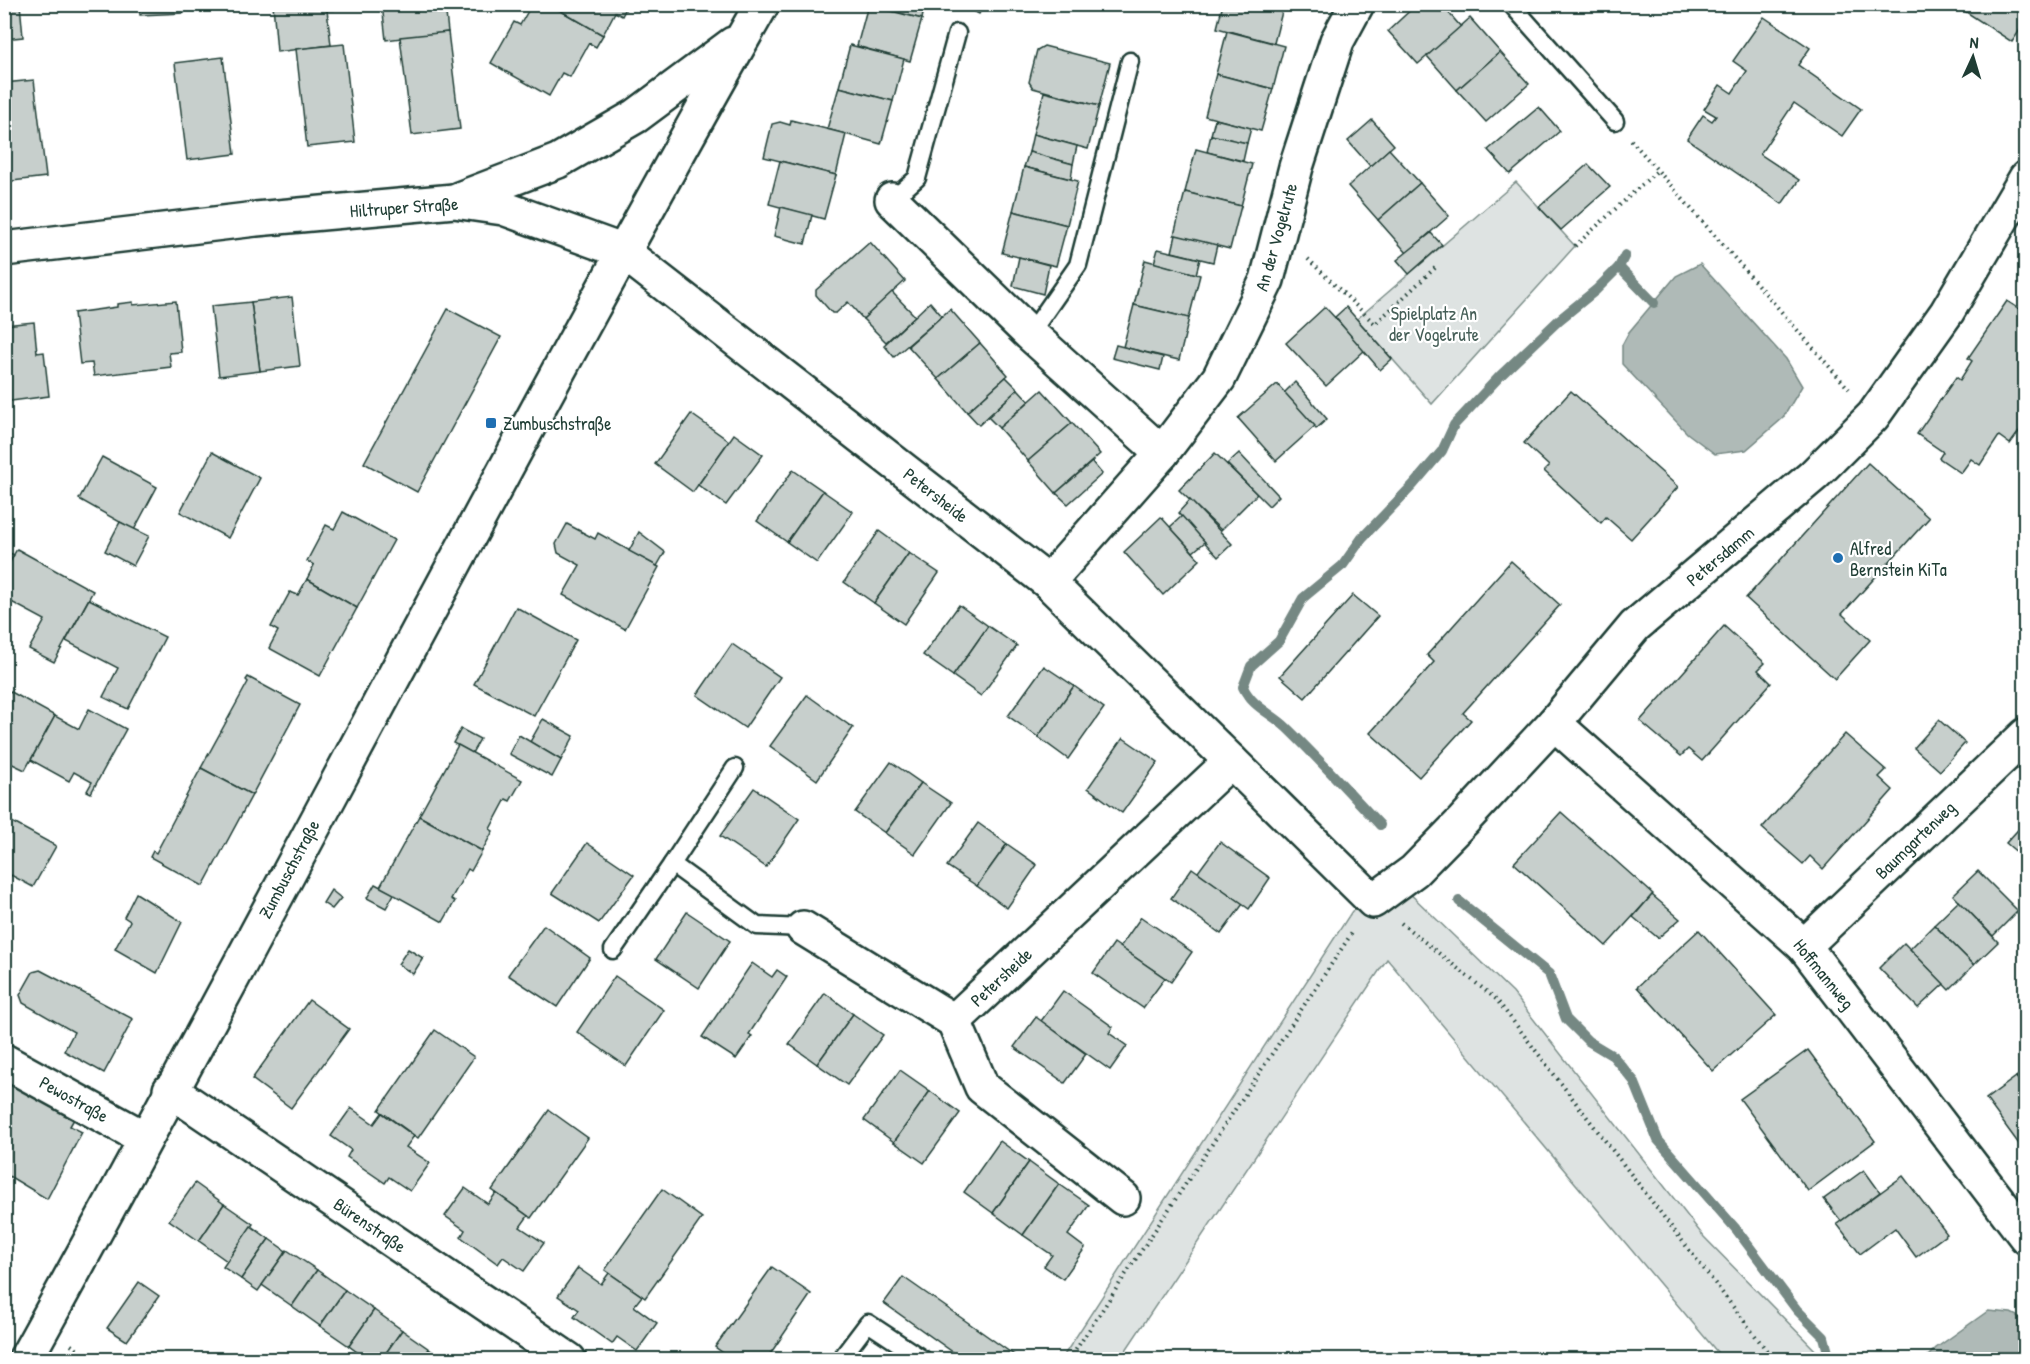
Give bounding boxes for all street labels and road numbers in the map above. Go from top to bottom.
street label: An der Vogelrute [1249,180,1303,294]
street label: Hiltruper Straße [349,191,459,223]
street label: Petersheide [898,462,974,528]
street label: Petersdamm [1681,520,1759,592]
street label: Baumgartenweg [1869,795,1961,885]
street label: Zumbuschstraße [253,815,325,923]
street label: Hoffmannweg [1788,933,1860,1015]
street label: Petersheide [965,942,1037,1012]
street label: Pewostraße [35,1070,113,1128]
street label: Bürenstraße [329,1192,411,1258]

